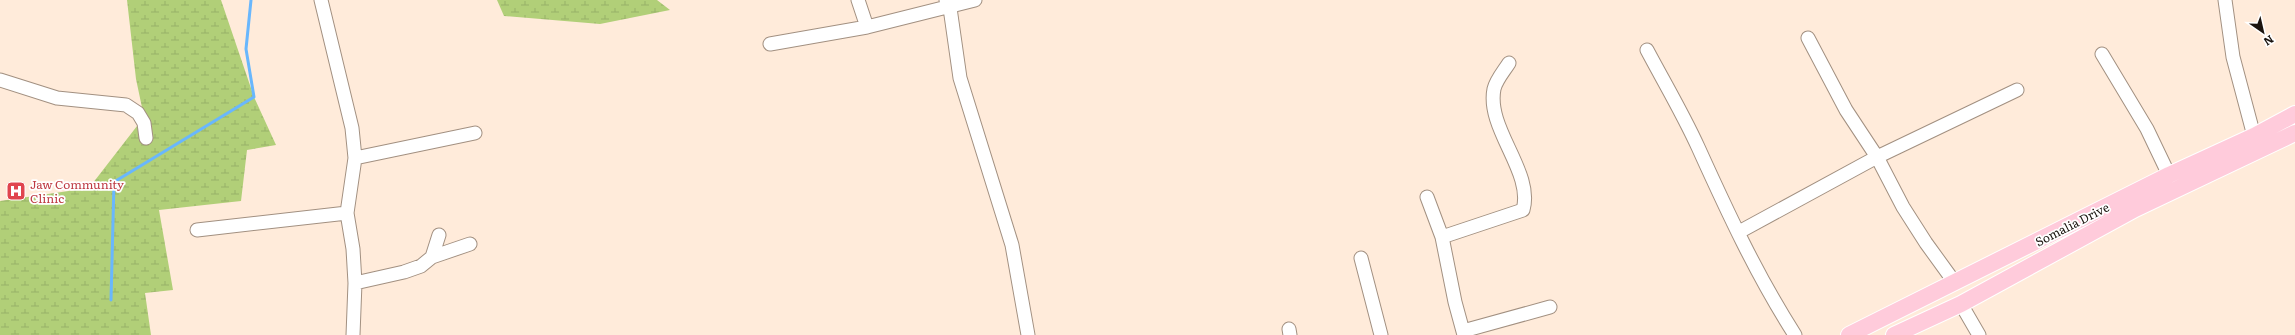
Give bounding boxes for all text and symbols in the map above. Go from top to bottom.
north arrow [2243,12,2283,52]
text: N [2261,32,2277,50]
place label: Jaw Community Clinic [30,175,124,207]
hospital icon: Jaw Community Clinic [5,180,27,202]
street label: Somalia Drive [2032,198,2112,250]

